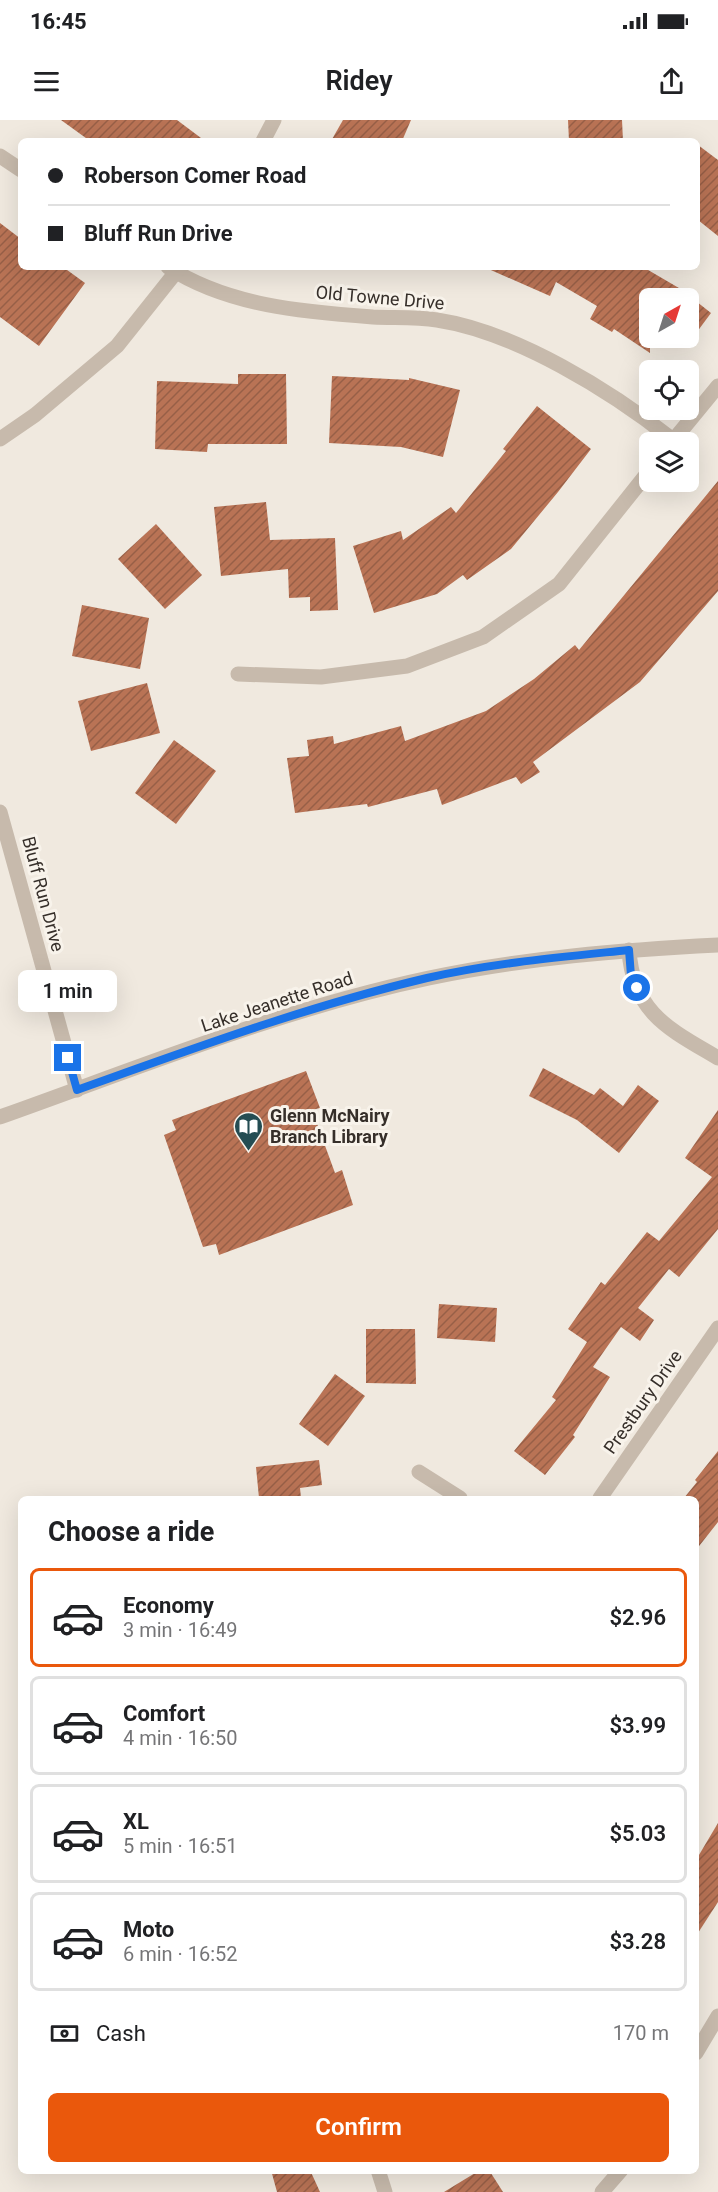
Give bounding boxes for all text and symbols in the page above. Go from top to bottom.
text: 16:45 [30,9,87,34]
icon: menu [30,65,63,98]
text: Ridey [325,65,393,97]
icon: share [655,65,688,98]
text: Roberson Comer Road [84,163,306,188]
text: Bluff Run Drive [84,221,233,246]
street label: Old Towne Drive [315,281,445,314]
north arrow [639,288,699,348]
map controls [639,288,699,492]
button: locate [639,360,699,420]
button: layers [639,432,699,492]
street label: Bluff Run Drive [18,834,69,954]
street label: Lake Jeanette Road [198,967,355,1036]
callout: 1 min [19,971,118,1013]
route start [623,974,650,1001]
text: 1 min [42,979,93,1003]
route end [54,1044,81,1071]
place label: Glenn McNairy Branch Library [270,1105,390,1147]
library icon: Glenn McNairy Branch Library [233,1110,265,1152]
street label: Prestbury Drive [599,1346,686,1458]
text: Choose a ride [48,1516,214,1548]
icon: car [51,1591,105,1645]
text: Economy [123,1593,214,1618]
text: $2.96 [609,1605,666,1630]
text: 3 min · 16:49 [123,1618,238,1642]
icon: car [51,1699,105,1753]
text: Comfort [123,1701,205,1726]
text: $3.99 [609,1713,666,1738]
text: 4 min · 16:50 [123,1726,238,1750]
icon: car [51,1807,105,1861]
text: XL [123,1809,149,1834]
text: $5.03 [609,1821,666,1846]
text: 5 min · 16:51 [123,1834,238,1858]
icon: car [51,1915,105,1969]
text: Moto [123,1917,174,1942]
text: $3.28 [609,1929,666,1954]
text: 6 min · 16:52 [123,1942,238,1966]
icon: cash [48,2017,81,2050]
text: Cash [96,2021,146,2046]
text: 170 m [613,2021,669,2045]
button: Confirm [48,2093,669,2162]

